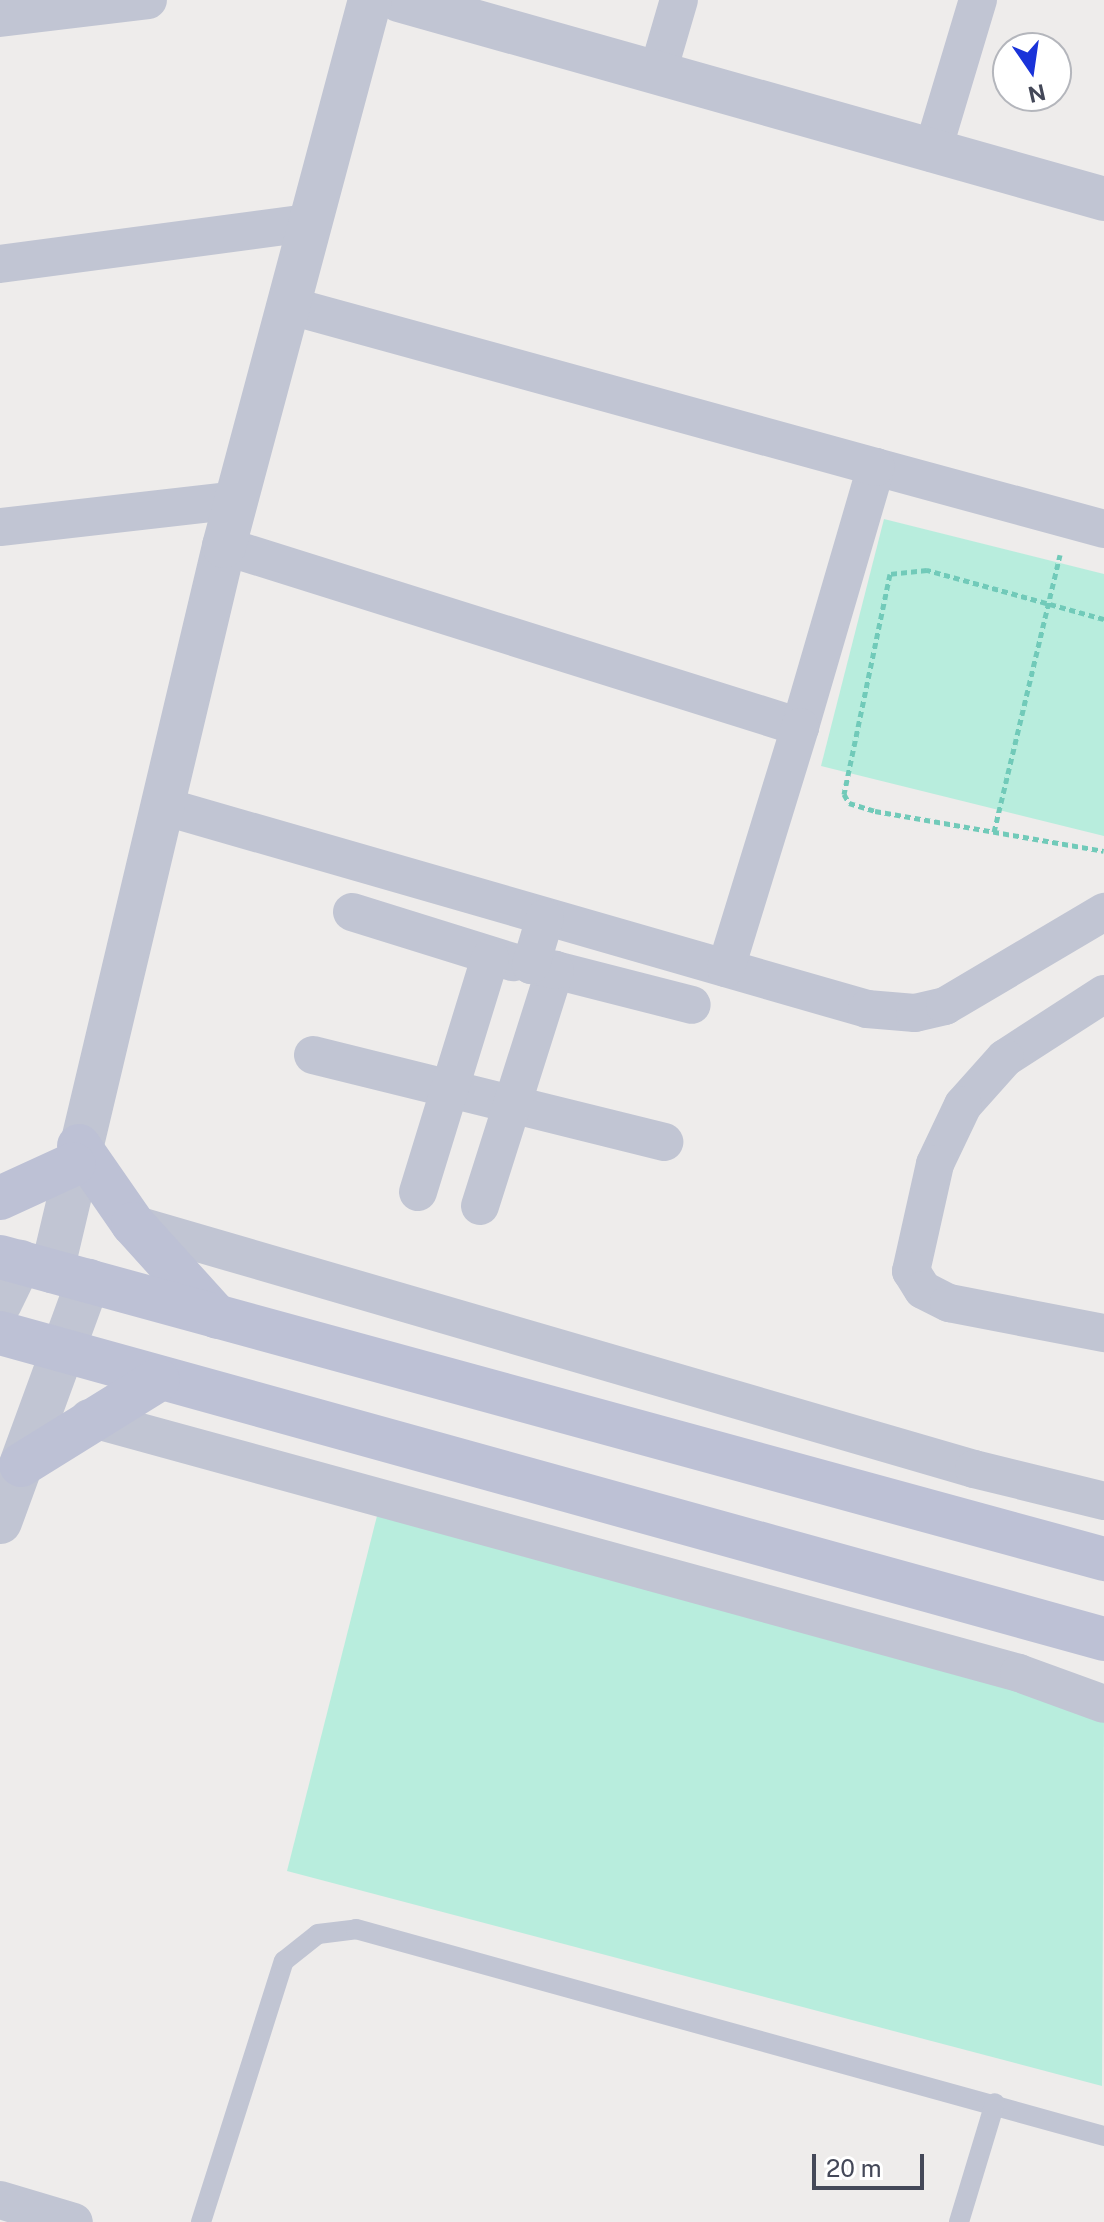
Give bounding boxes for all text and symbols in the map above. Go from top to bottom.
north arrow [992,32,1072,112]
text: N [1026,79,1048,108]
scale bar [816,2138,928,2188]
text: 20 m [826,2154,882,2182]

